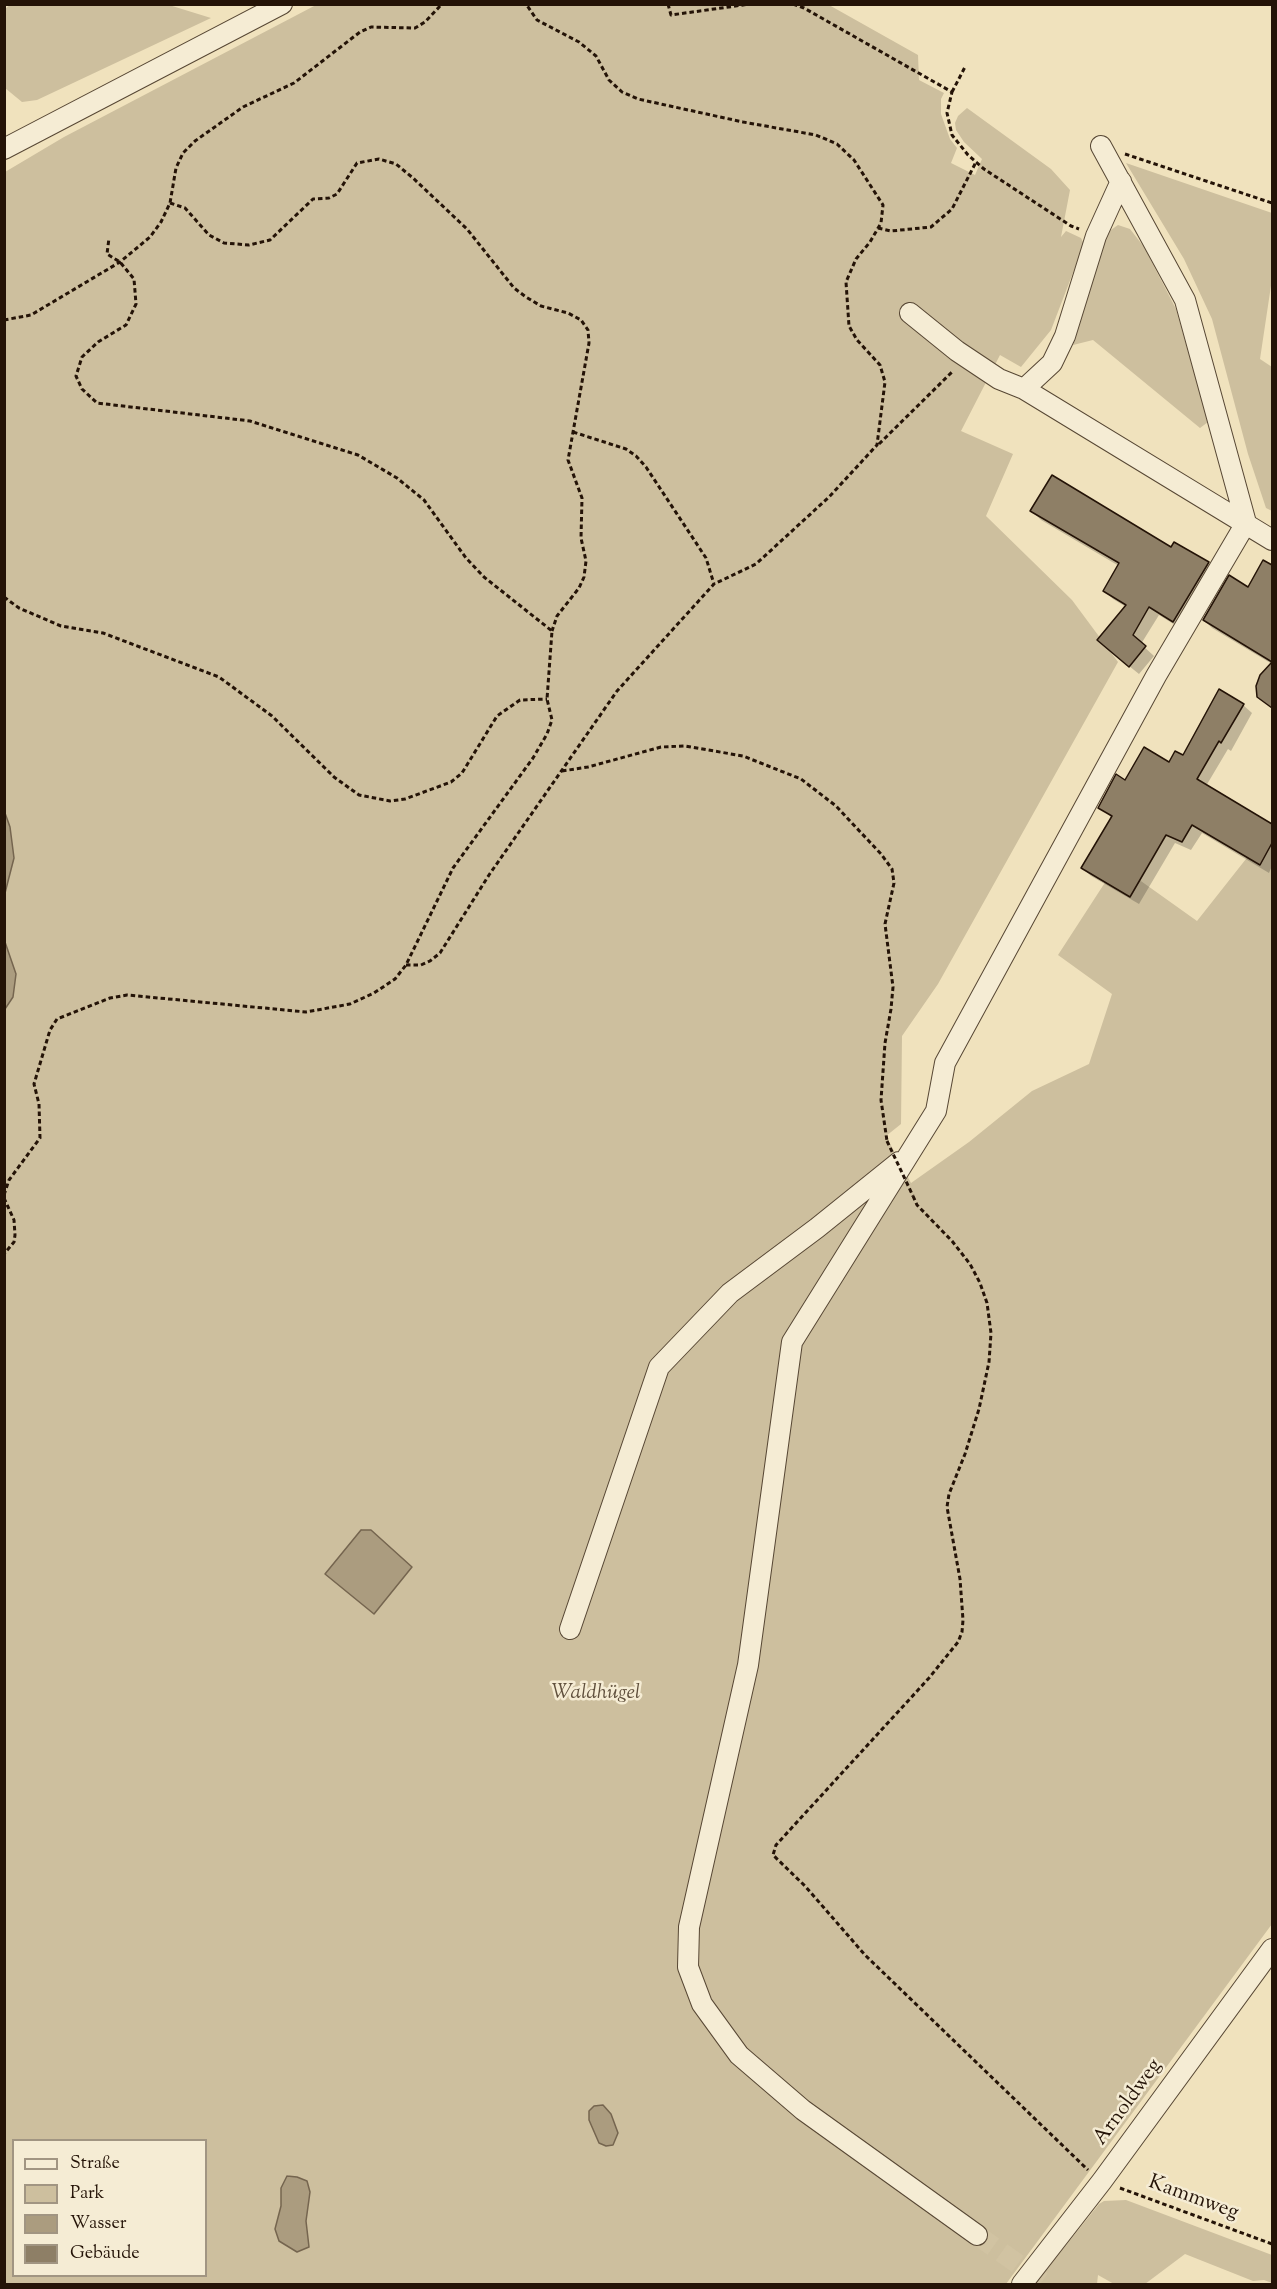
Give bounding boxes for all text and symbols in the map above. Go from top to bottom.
park label: Waldhügel [552,1681,640,1707]
street label: Arnoldweg [1089,2055,1169,2151]
legend [12,2139,207,2277]
text: Straße [70,2151,120,2177]
street label: Kammweg [1144,2171,1242,2227]
text: Park [70,2181,104,2207]
text: Wasser [70,2211,127,2237]
text: Gebäude [70,2241,140,2267]

